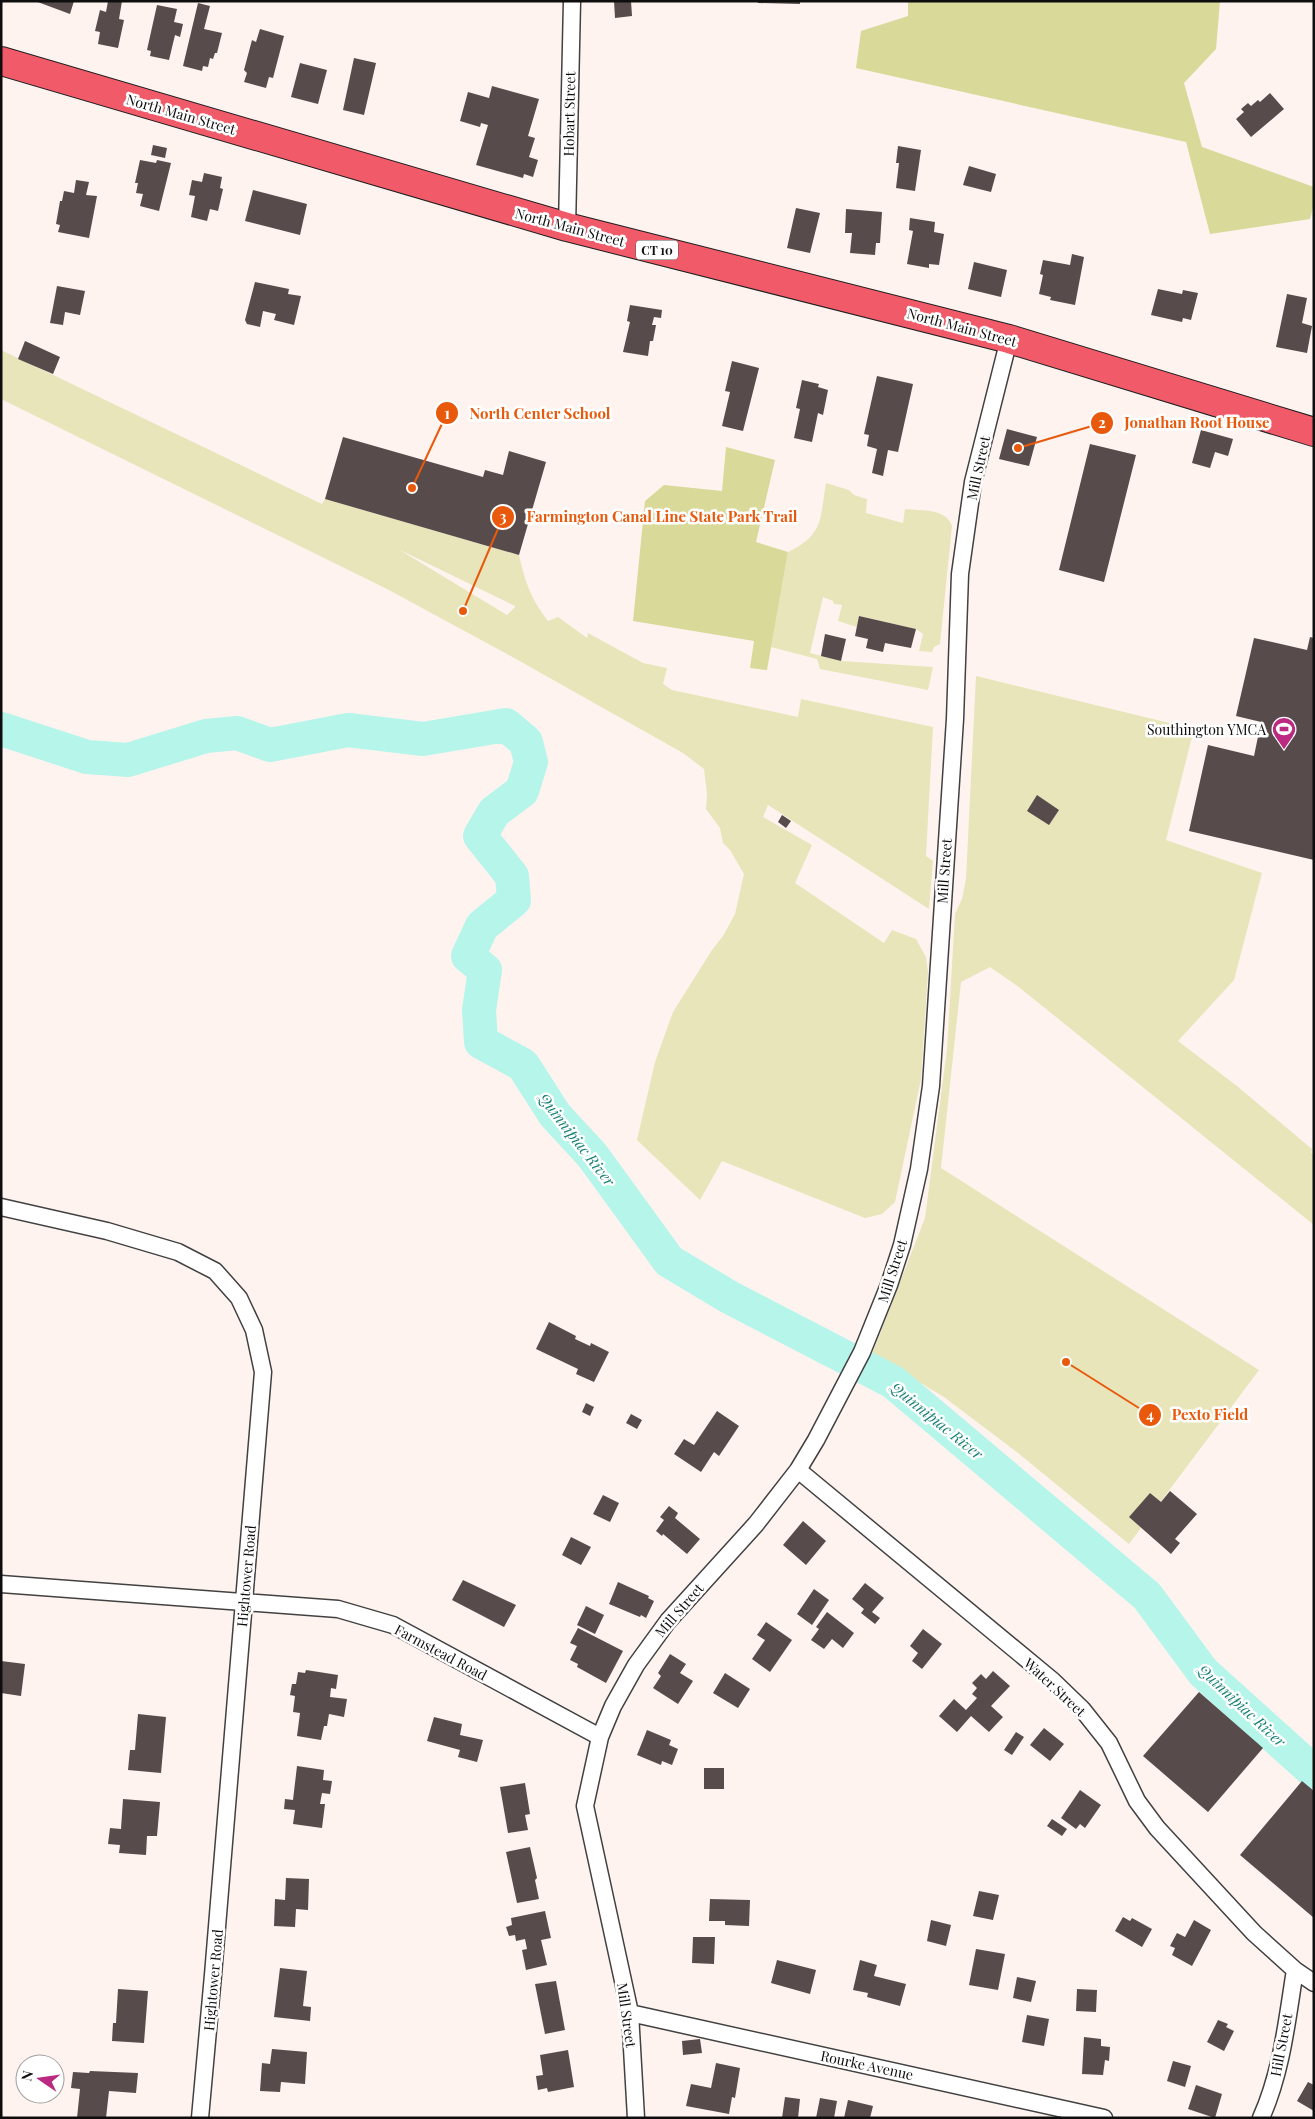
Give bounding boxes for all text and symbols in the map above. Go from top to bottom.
street label: Hobart Street [559,70,579,157]
street label: North Main Street [124,89,239,139]
street label: North Main Street [513,203,628,251]
road number: CT 10 [636,240,678,260]
street label: North Main Street [905,303,1020,351]
callout: North Center School [435,398,621,428]
text: 1 [444,403,450,423]
text: North Center School [470,403,611,423]
callout: Jonathan Root House [1089,408,1279,438]
text: 2 [1098,412,1106,432]
text: Jonathan Root House [1123,412,1270,432]
street label: Mill Street [962,433,994,502]
callout: Farmington Canal Line State Park Trail [491,502,808,532]
text: 3 [499,506,507,526]
text: Farmington Canal Line State Park Trail [526,506,798,526]
sports icon: Southington YMCA [1271,716,1297,750]
place label: Southington YMCA [1147,720,1266,739]
street label: Mill Street [932,837,956,904]
water label: Quinnipiac River [534,1088,620,1190]
street label: Mill Street [873,1236,911,1305]
water label: Quinnipiac River [886,1376,988,1464]
callout: Pexto Field [1137,1400,1259,1430]
text: 4 [1146,1404,1154,1424]
text: Pexto Field [1172,1404,1248,1424]
street label: Hightower Road [232,1524,260,1628]
street label: Mill Street [650,1578,708,1641]
street label: Farmstead Road [391,1620,491,1684]
street label: Water Street [1019,1653,1091,1721]
water label: Quinnipiac River [1193,1659,1291,1751]
street label: Hightower Road [199,1928,227,2032]
street label: Mill Street [613,1981,641,2050]
street label: Hill Street [1266,2011,1297,2078]
street label: Rourke Avenue [819,2046,915,2084]
north arrow [15,2054,65,2104]
text: N [16,2069,37,2083]

